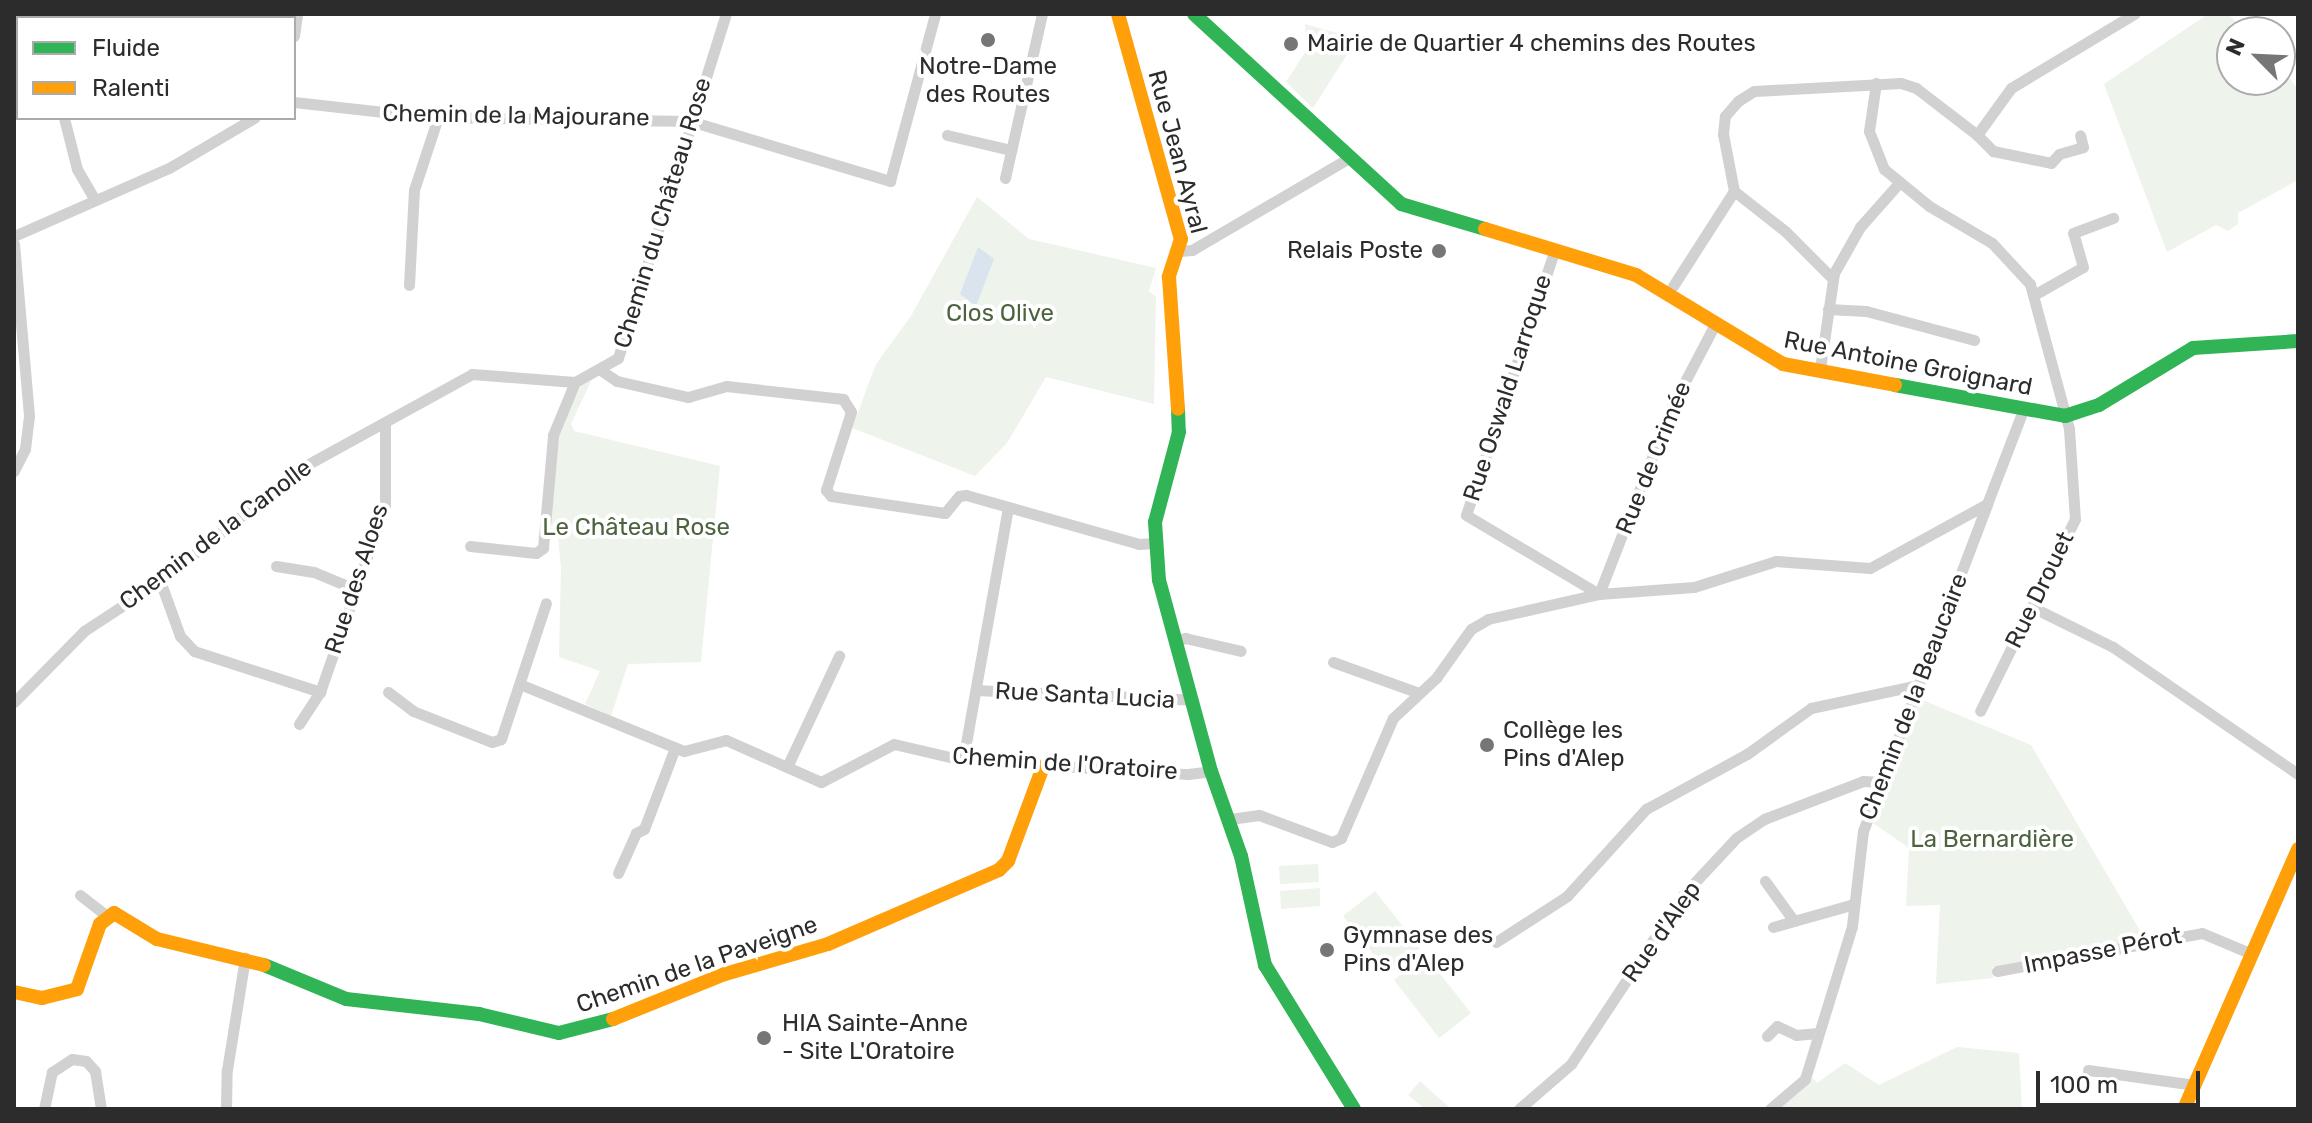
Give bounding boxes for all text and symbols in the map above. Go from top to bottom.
legend [16,16,296,120]
north arrow [2216,16,2296,96]
place label: Mairie de Quartier 4 chemins des Routes [1307,30,1756,58]
marker: Notre-Dame des Routes [979,31,997,49]
text: Fluide [92,34,160,62]
text: N [2220,34,2251,60]
marker: Mairie de Quartier 4 chemins des Routes [1282,35,1300,53]
place label: Notre-Dame des Routes [919,53,1057,109]
street label: Rue Jean Ayral [1141,67,1213,237]
text: Ralenti [92,74,170,102]
street label: Chemin du Château Rose [608,74,718,352]
street label: Chemin de la Majourane [382,99,650,133]
place label: Relais Poste [1287,237,1423,265]
marker: Relais Poste [1430,242,1448,260]
street label: Rue Oswald Larroque [1458,271,1558,505]
park label: Clos Olive [946,300,1054,328]
street label: Rue Antoine Groignard [1781,326,2035,402]
street label: Rue de Crimée [1610,377,1698,539]
street label: Chemin de la Canolle [114,453,318,617]
street label: Rue des Aloes [319,500,395,658]
park label: Le Château Rose [542,514,730,542]
street label: Rue Drouet [1999,527,2081,653]
street label: Chemin de la Beaucaire [1854,570,1974,824]
street label: Rue Santa Lucia [994,677,1176,715]
place label: Collège les Pins d'Alep [1503,717,1624,773]
marker: Collège les Pins d'Alep [1478,736,1496,754]
street label: Chemin de l'Oratoire [951,742,1179,786]
park label: La Bernardière [1910,826,2074,854]
street label: Rue d'Alep [1617,876,1707,988]
street label: Chemin de la Paveigne [573,910,821,1020]
place label: Gymnase des Pins d'Alep [1343,922,1493,978]
street label: Impasse Pérot [2022,922,2184,980]
marker: Gymnase des Pins d'Alep [1318,941,1336,959]
place label: HIA Sainte-Anne - Site L'Oratoire [782,1010,968,1066]
marker: HIA Sainte-Anne - Site L'Oratoire [753,1027,775,1049]
scale bar [2040,1055,2204,1105]
text: 100 m [2050,1071,2118,1099]

